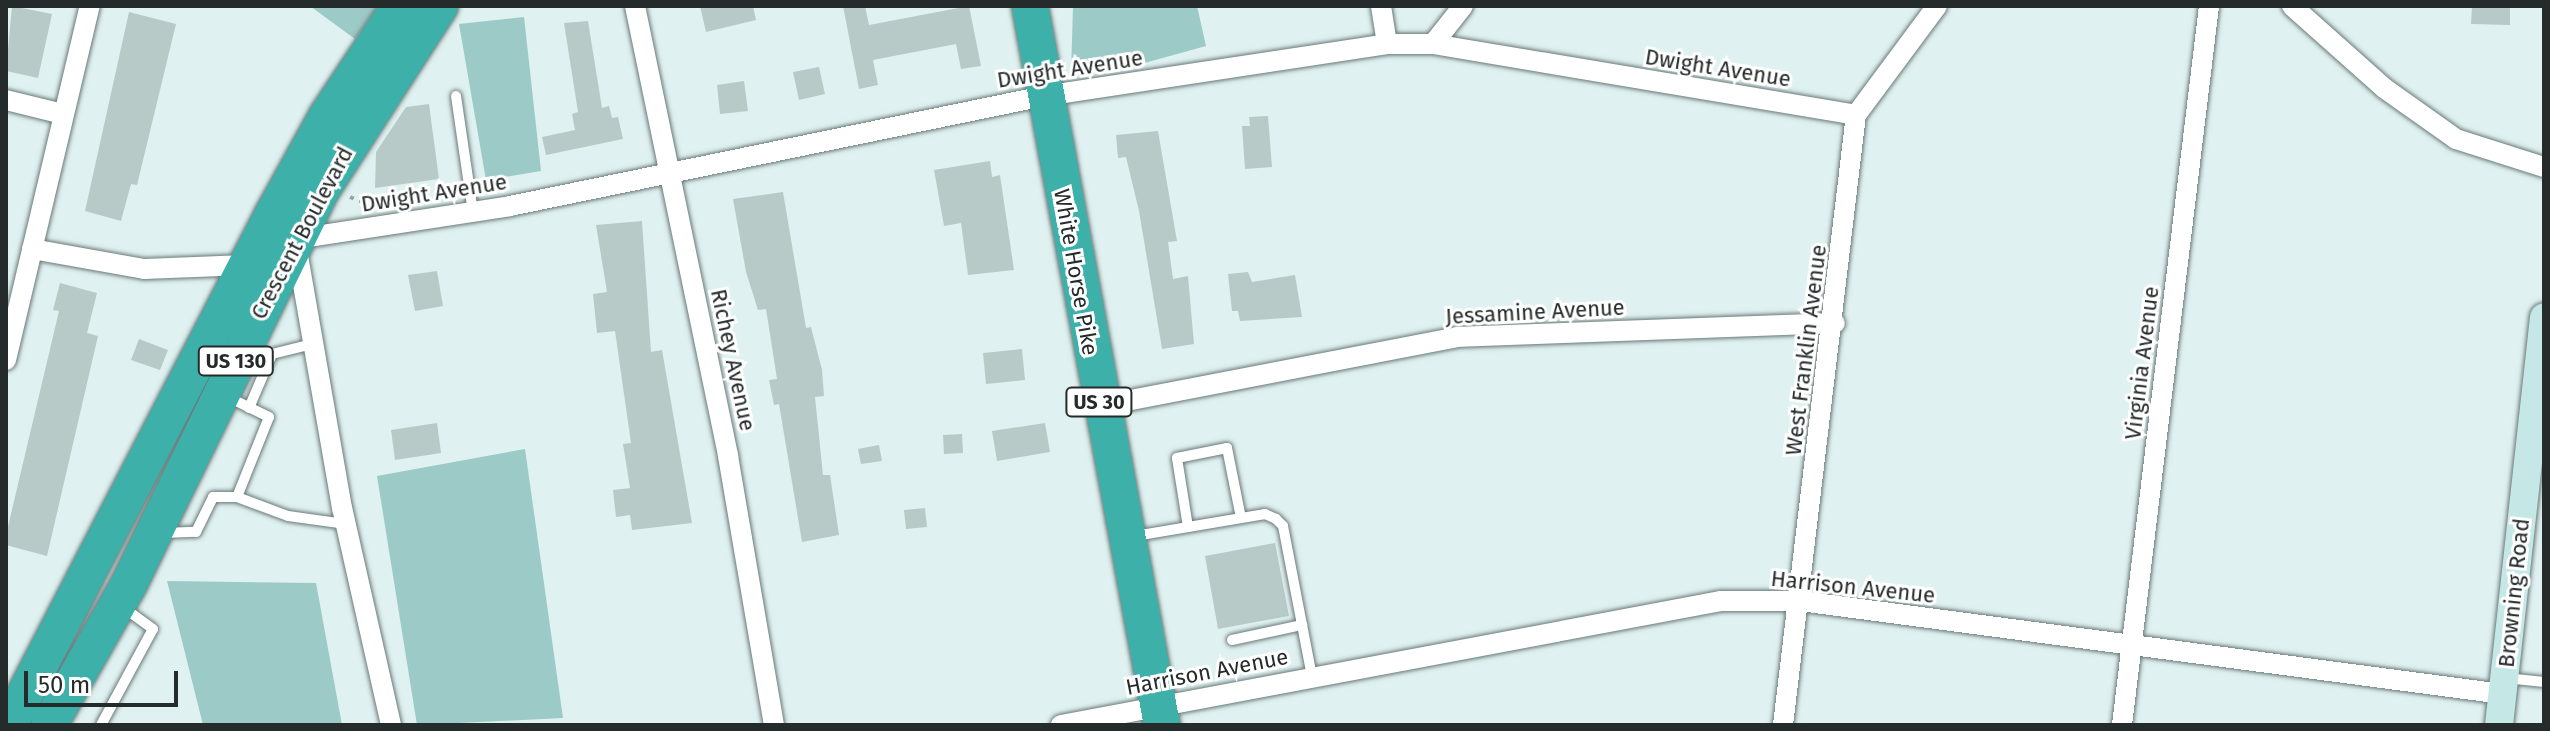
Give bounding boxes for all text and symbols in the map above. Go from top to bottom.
street label: Dwight Avenue [1643,43,1793,93]
street label: Dwight Avenue [995,44,1145,94]
street label: Crescent Boulevard [245,142,359,324]
street label: Dwight Avenue [359,168,509,218]
street label: White Horse Pike [1048,187,1104,357]
street label: West Franklin Avenue [1780,243,1832,457]
street label: Virginia Avenue [2120,285,2164,441]
street label: Richey Avenue [705,287,761,433]
street label: Jessamine Avenue [1445,294,1625,330]
road number: US 130 [196,345,276,377]
road number: US 30 [1065,386,1133,418]
street label: Browning Road [2493,517,2535,669]
street label: Harrison Avenue [1770,565,1936,609]
street label: Harrison Avenue [1124,643,1290,701]
scale bar [28,655,182,705]
text: 50 m [38,671,90,699]

